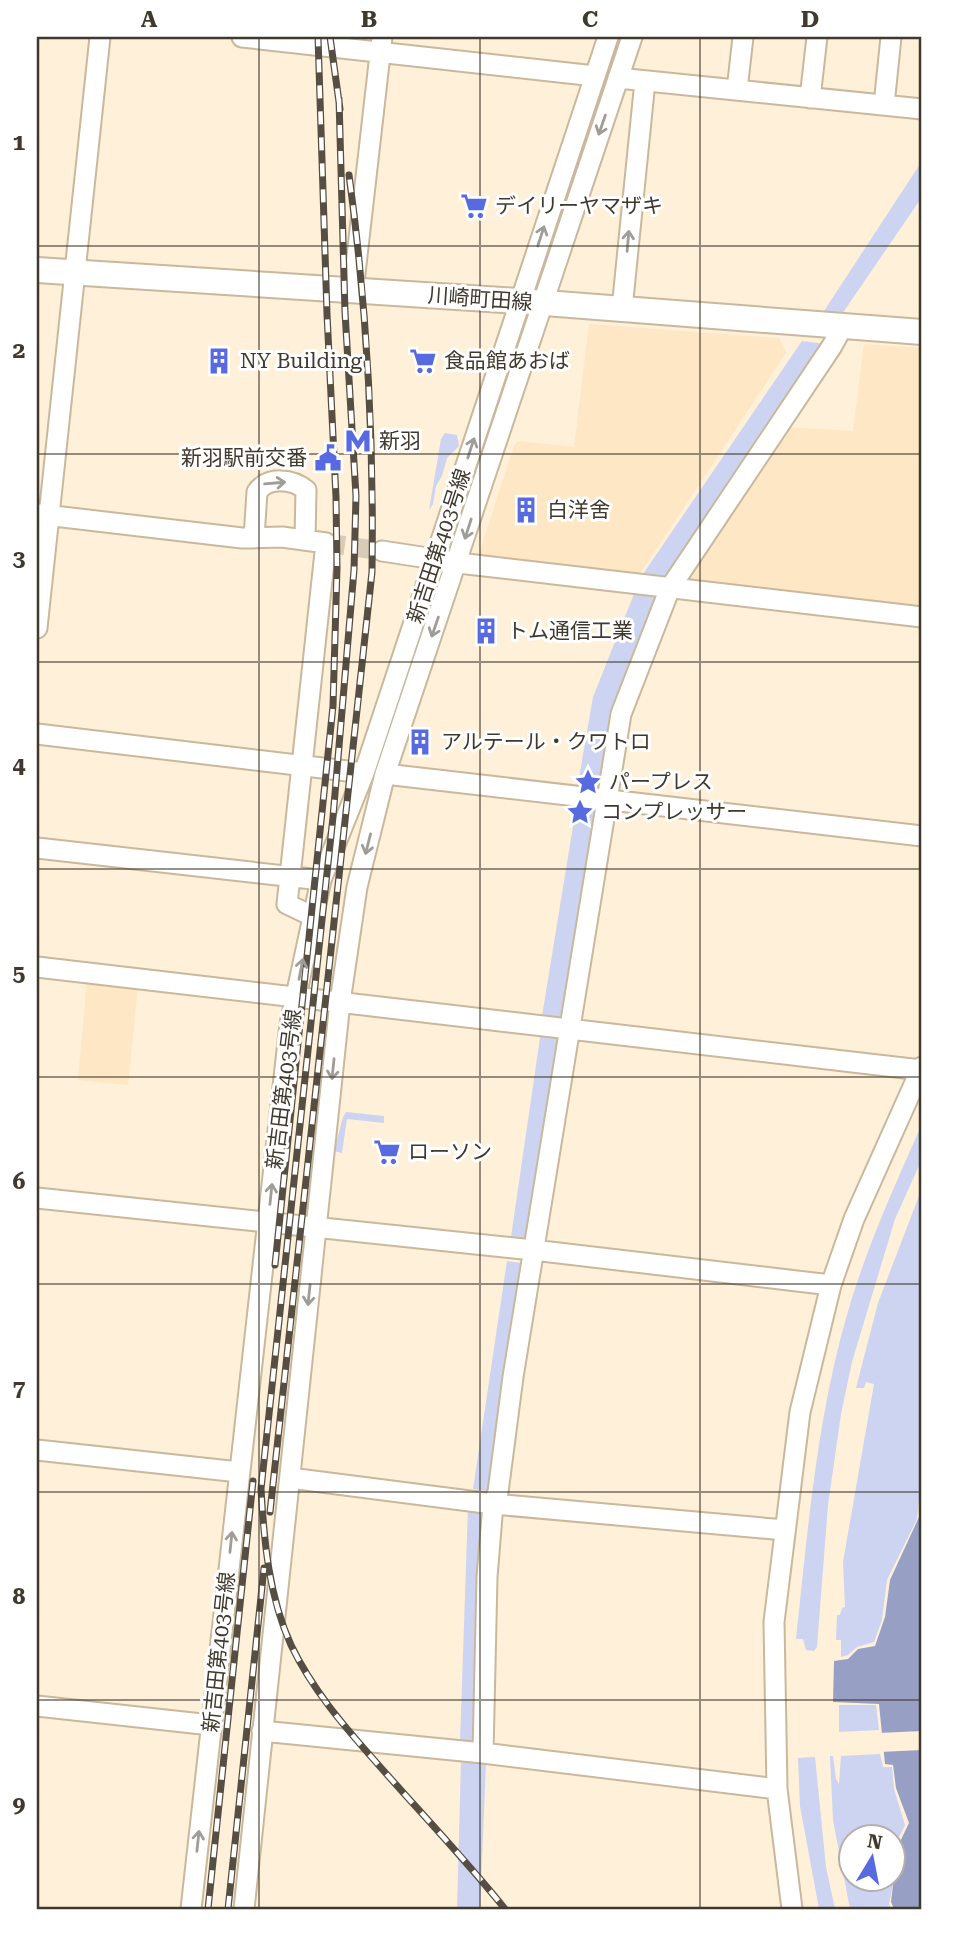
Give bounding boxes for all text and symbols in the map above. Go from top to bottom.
text: A [141,6,158,33]
text: B [361,6,377,33]
text: C [582,6,598,33]
text: D [801,6,819,33]
one-way arrow [595,113,607,135]
text: 1 [13,129,26,156]
supermarket icon: デイリーヤマザキ [459,191,489,221]
place label: デイリーヤマザキ [495,194,663,218]
one-way arrow [535,225,548,247]
one-way arrow [622,230,635,253]
street label: 川崎町田線 [427,283,533,315]
text: 2 [13,337,25,364]
building icon: NY Building [204,346,234,376]
supermarket icon: 食品館あおば [408,346,438,376]
place label: NY Building [240,349,362,373]
place label: 食品館あおば [444,349,570,373]
metro station icon: 新羽 [343,426,373,456]
place label: 新羽 [379,429,421,453]
one-way arrow [465,437,478,459]
public building icon: 新羽駅前交番 [313,443,343,473]
place label: 新羽駅前交番 [181,446,307,470]
street label: 新吉田第403号線 [403,466,475,626]
one-way arrow [263,476,286,489]
building icon: 白洋舍 [511,495,541,525]
place label: 白洋舍 [547,498,610,522]
one-way arrow [461,518,474,540]
text: 3 [13,545,26,572]
one-way arrow [428,616,441,638]
building icon: トム通信工業 [471,616,501,646]
place label: トム通信工業 [507,619,633,643]
building icon: アルテール・クワトロ [405,727,435,757]
place label: アルテール・クワトロ [441,730,651,754]
text: 4 [13,752,26,779]
place icon: パープレス [573,767,603,797]
place label: パープレス [609,770,713,794]
place icon: コンプレッサー [565,797,595,827]
place label: コンプレッサー [601,800,747,824]
one-way arrow [360,832,374,855]
one-way arrow [295,958,309,981]
text: 5 [13,960,26,987]
street label: 新吉田第403号線 [262,1007,306,1171]
one-way arrow [326,1057,339,1080]
supermarket icon: ローソン [372,1137,402,1167]
place label: ローソン [408,1140,492,1164]
text: 6 [13,1168,26,1195]
one-way arrow [264,1184,277,1206]
one-way arrow [303,1283,316,1306]
text: 7 [13,1375,26,1402]
one-way arrow [225,1531,238,1554]
street label: 新吉田第403号線 [199,1571,239,1733]
text: 8 [13,1583,26,1610]
text: 9 [13,1791,26,1818]
north arrow [836,1824,906,1894]
text: N [866,1829,884,1854]
one-way arrow [192,1831,205,1853]

